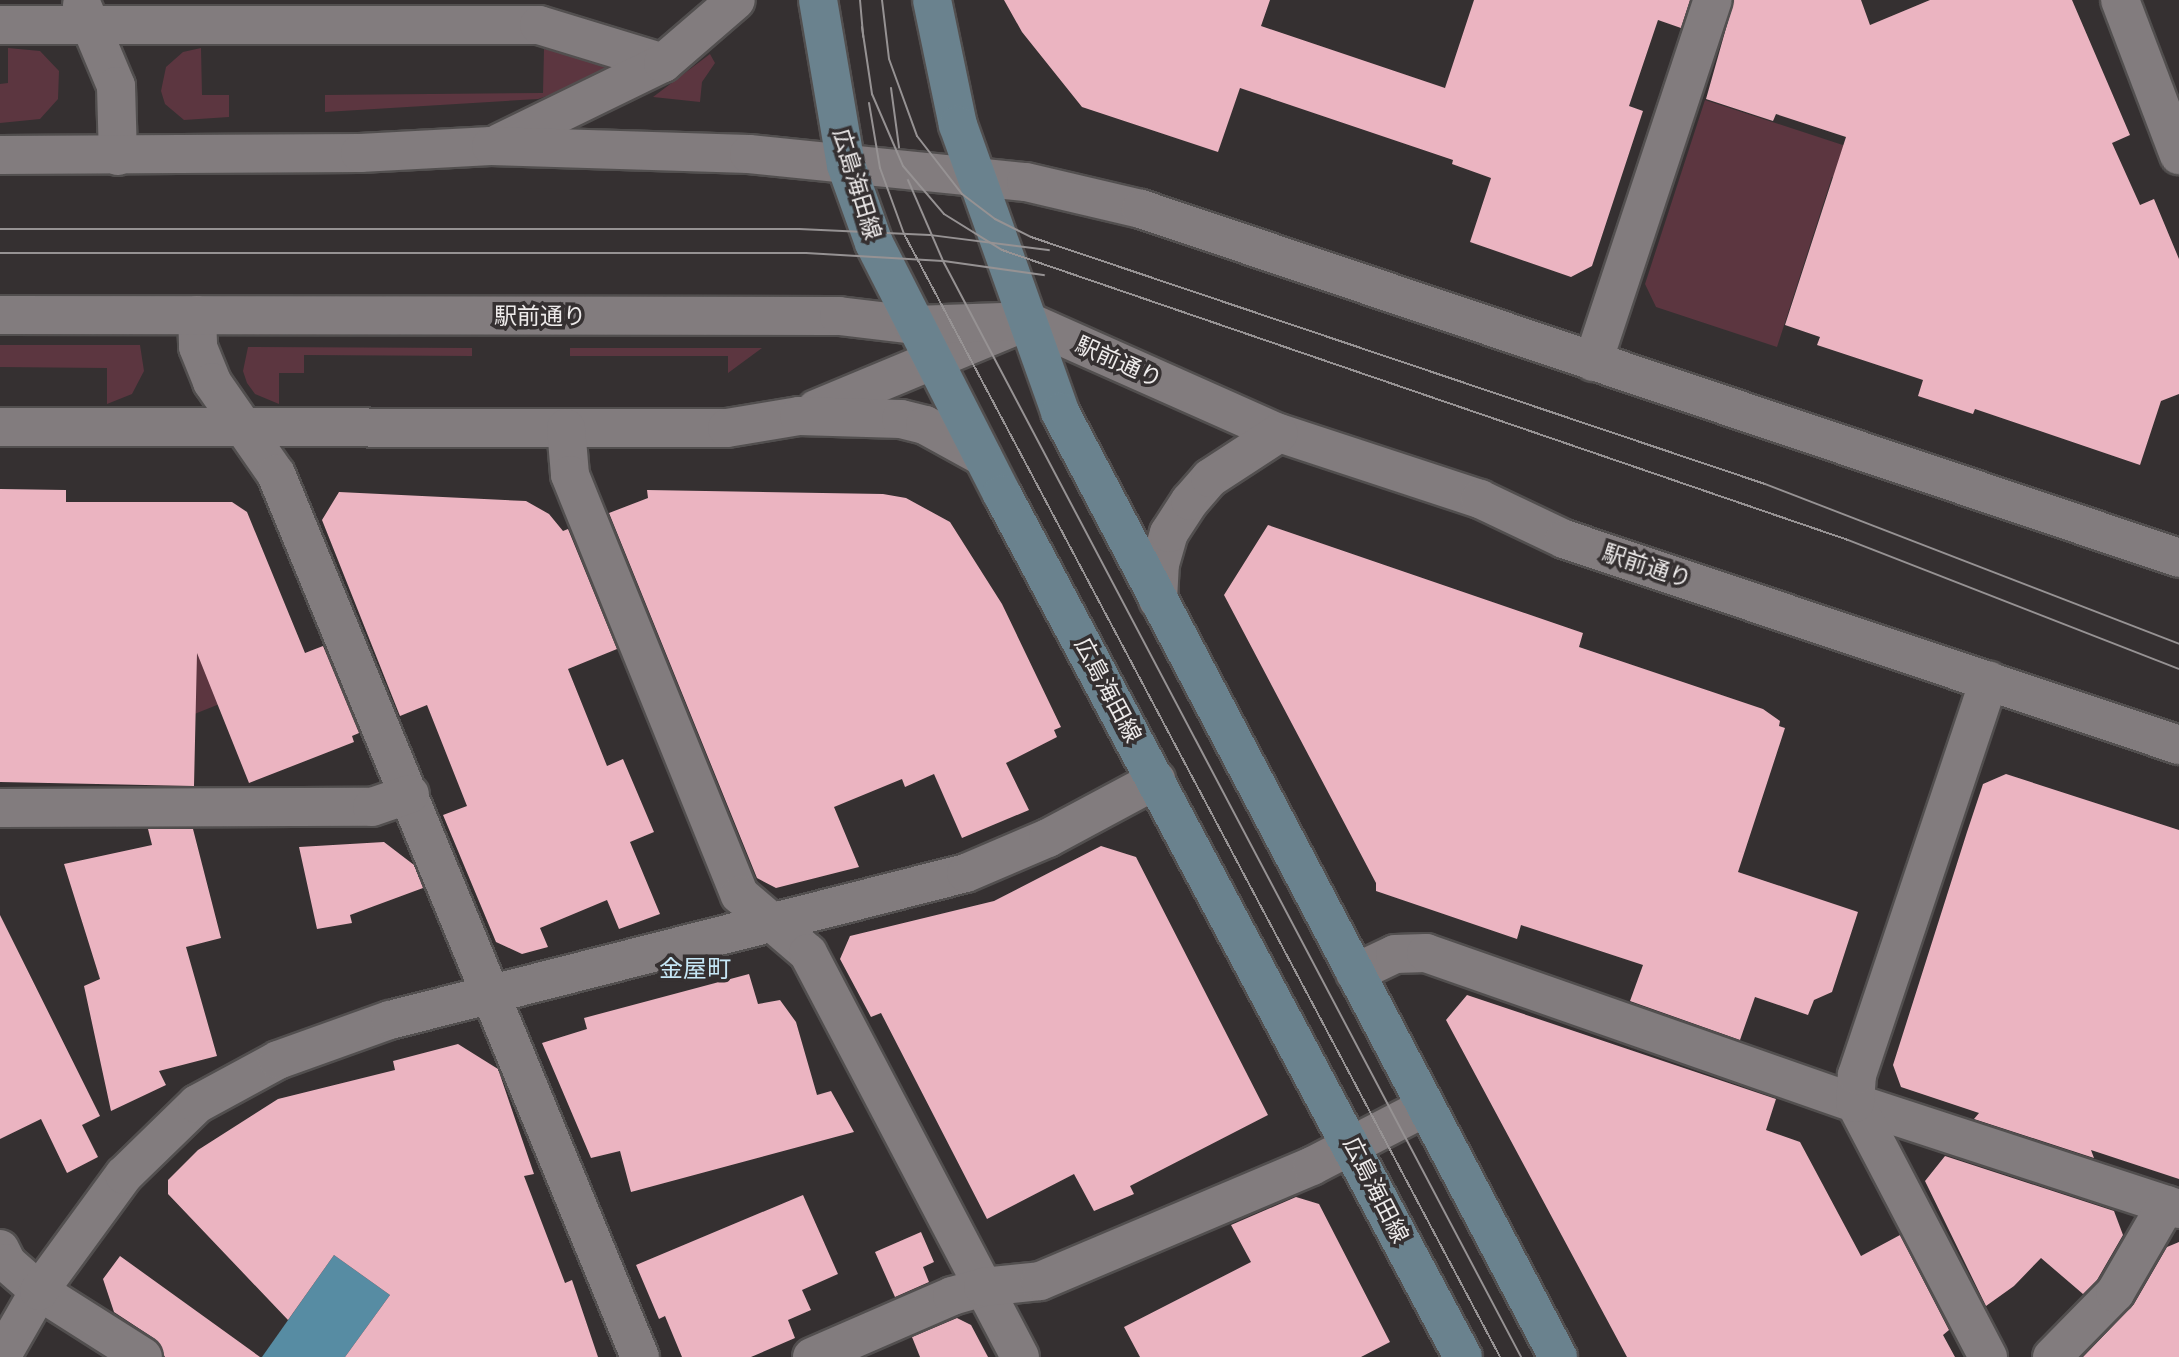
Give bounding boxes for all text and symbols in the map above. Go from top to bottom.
street label: 広島海田線 [827,125,887,243]
street label: 駅前通り [494,302,586,330]
street label: 駅前通り [1071,331,1167,393]
street label: 駅前通り [1599,539,1695,593]
street label: 広島海田線 [1069,633,1147,747]
district label: 金屋町 [659,955,731,983]
street label: 広島海田線 [1338,1133,1414,1247]

